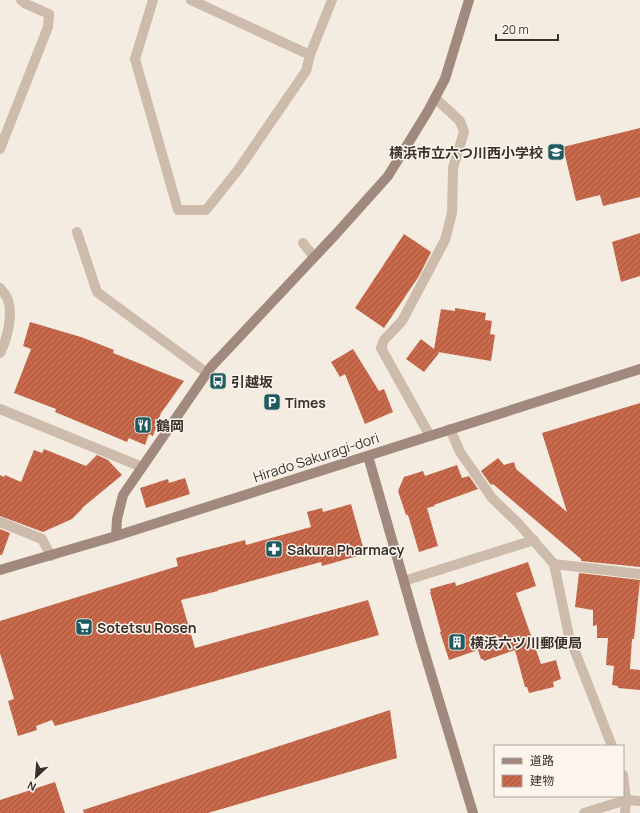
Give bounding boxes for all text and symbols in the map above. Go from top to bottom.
scale bar [496,16,558,42]
text: 20 m [502,21,529,38]
school or university icon: 横浜市立六つ川西小学校 [546,142,566,162]
place label: 横浜市立六つ川西小学校 [389,143,543,162]
bus stop icon: 引越坂 [208,371,228,391]
place label: 引越坂 [231,372,273,391]
parking icon: Times [262,392,282,412]
place label: Times [285,393,326,412]
restaurant icon: 鶴岡 [133,415,153,435]
place label: 鶴岡 [156,416,184,435]
street label: Hirado Sakuragi-dori [251,428,381,486]
pharmacy icon: Sakura Pharmacy [264,539,284,559]
place label: Sakura Pharmacy [287,540,405,559]
supermarket icon: Sotetsu Rosen [74,617,94,637]
place label: Sotetsu Rosen [97,618,196,637]
building icon: 横浜六ツ川郵便局 [447,632,467,652]
place label: 横浜六ツ川郵便局 [470,633,582,652]
legend [494,745,624,797]
text: 道路 [530,752,554,769]
north arrow [16,757,56,797]
text: 建物 [530,772,554,789]
text: N [24,778,38,795]

